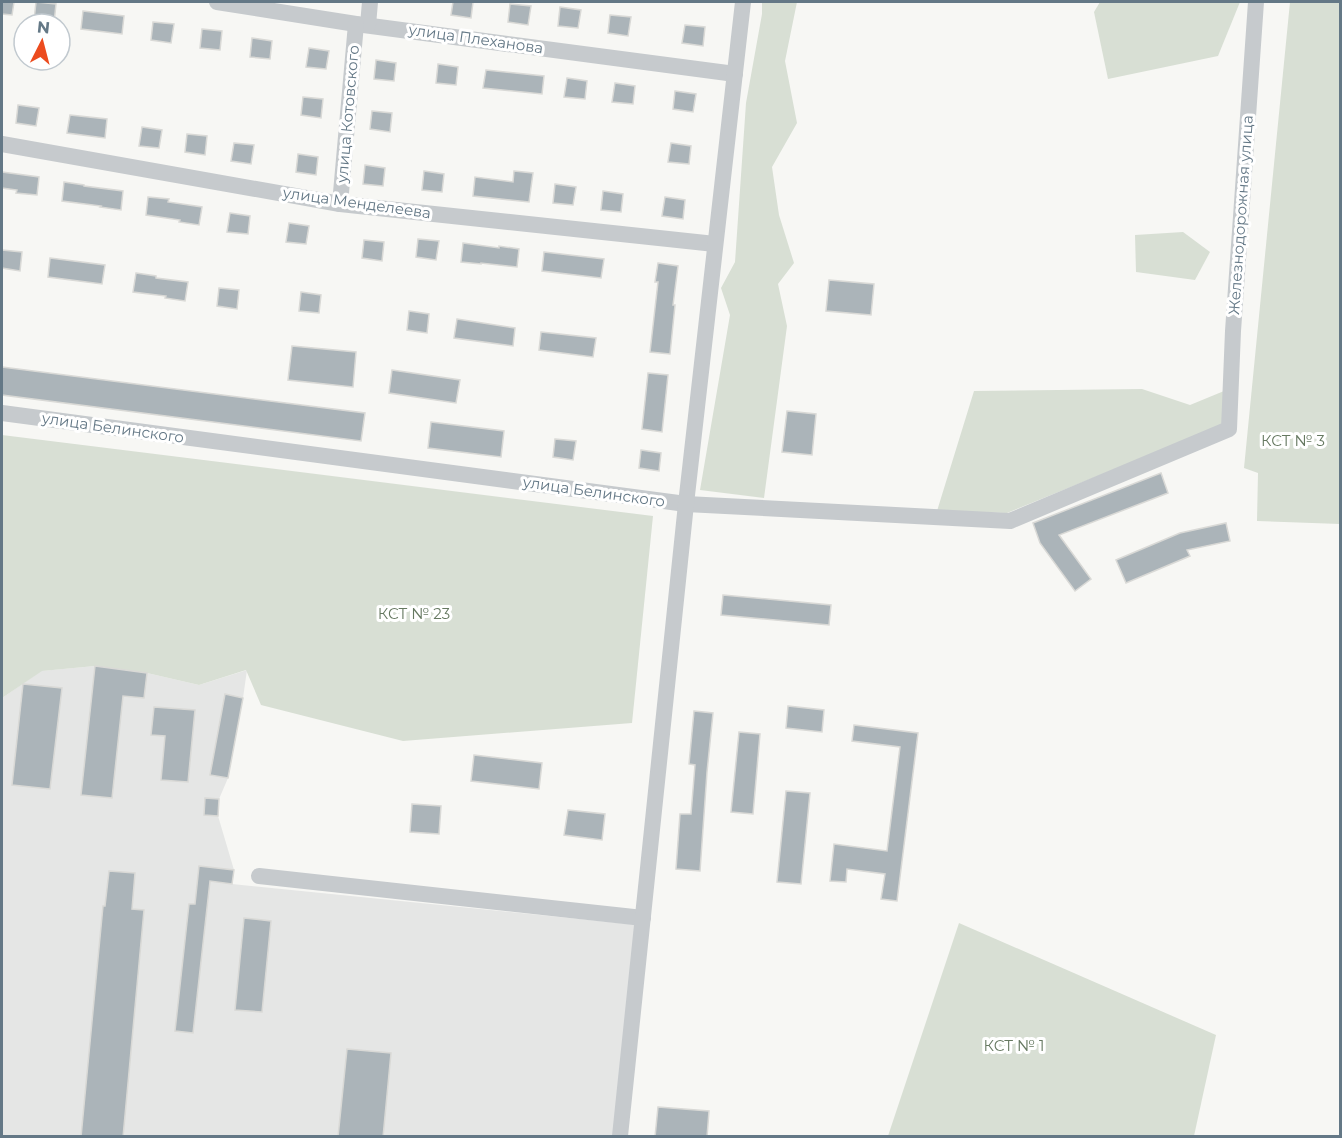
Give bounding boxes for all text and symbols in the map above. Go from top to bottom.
north arrow [12,12,72,72]
text: N [36,17,51,38]
street label: улица Плеханова [407,20,545,57]
street label: улица Котовского [332,44,363,185]
street label: Железнодорожная улица [1224,114,1257,315]
street label: улица Менделеева [281,183,432,222]
street label: улица Белинского [40,408,185,447]
park label: КСТ № 3 [1261,431,1325,450]
street label: улица Белинского [521,472,666,511]
park label: КСТ № 23 [378,604,450,623]
park label: КСТ № 1 [984,1036,1044,1055]

